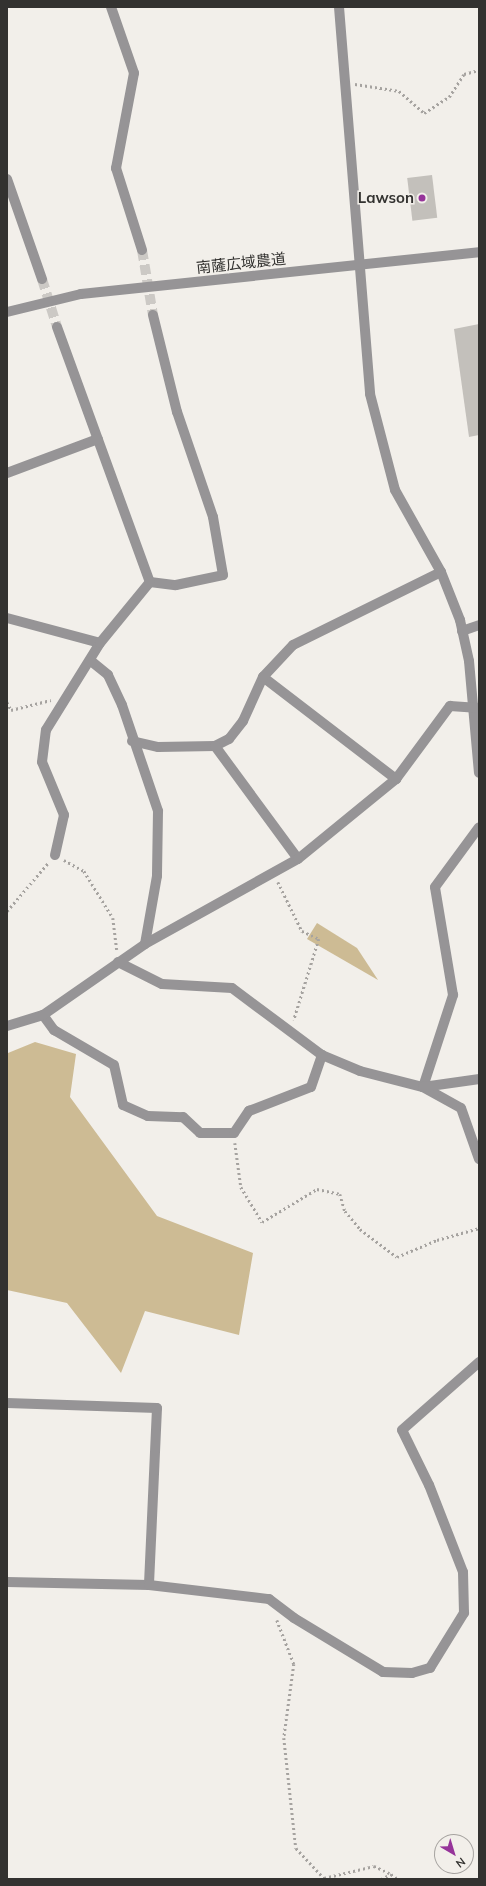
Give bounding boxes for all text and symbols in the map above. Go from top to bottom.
place label: Lawson [358,189,414,207]
marker: Lawson [417,193,427,203]
street label: 南薩広域農道 [195,249,287,277]
north arrow [434,1834,474,1874]
text: N [453,1855,468,1871]

